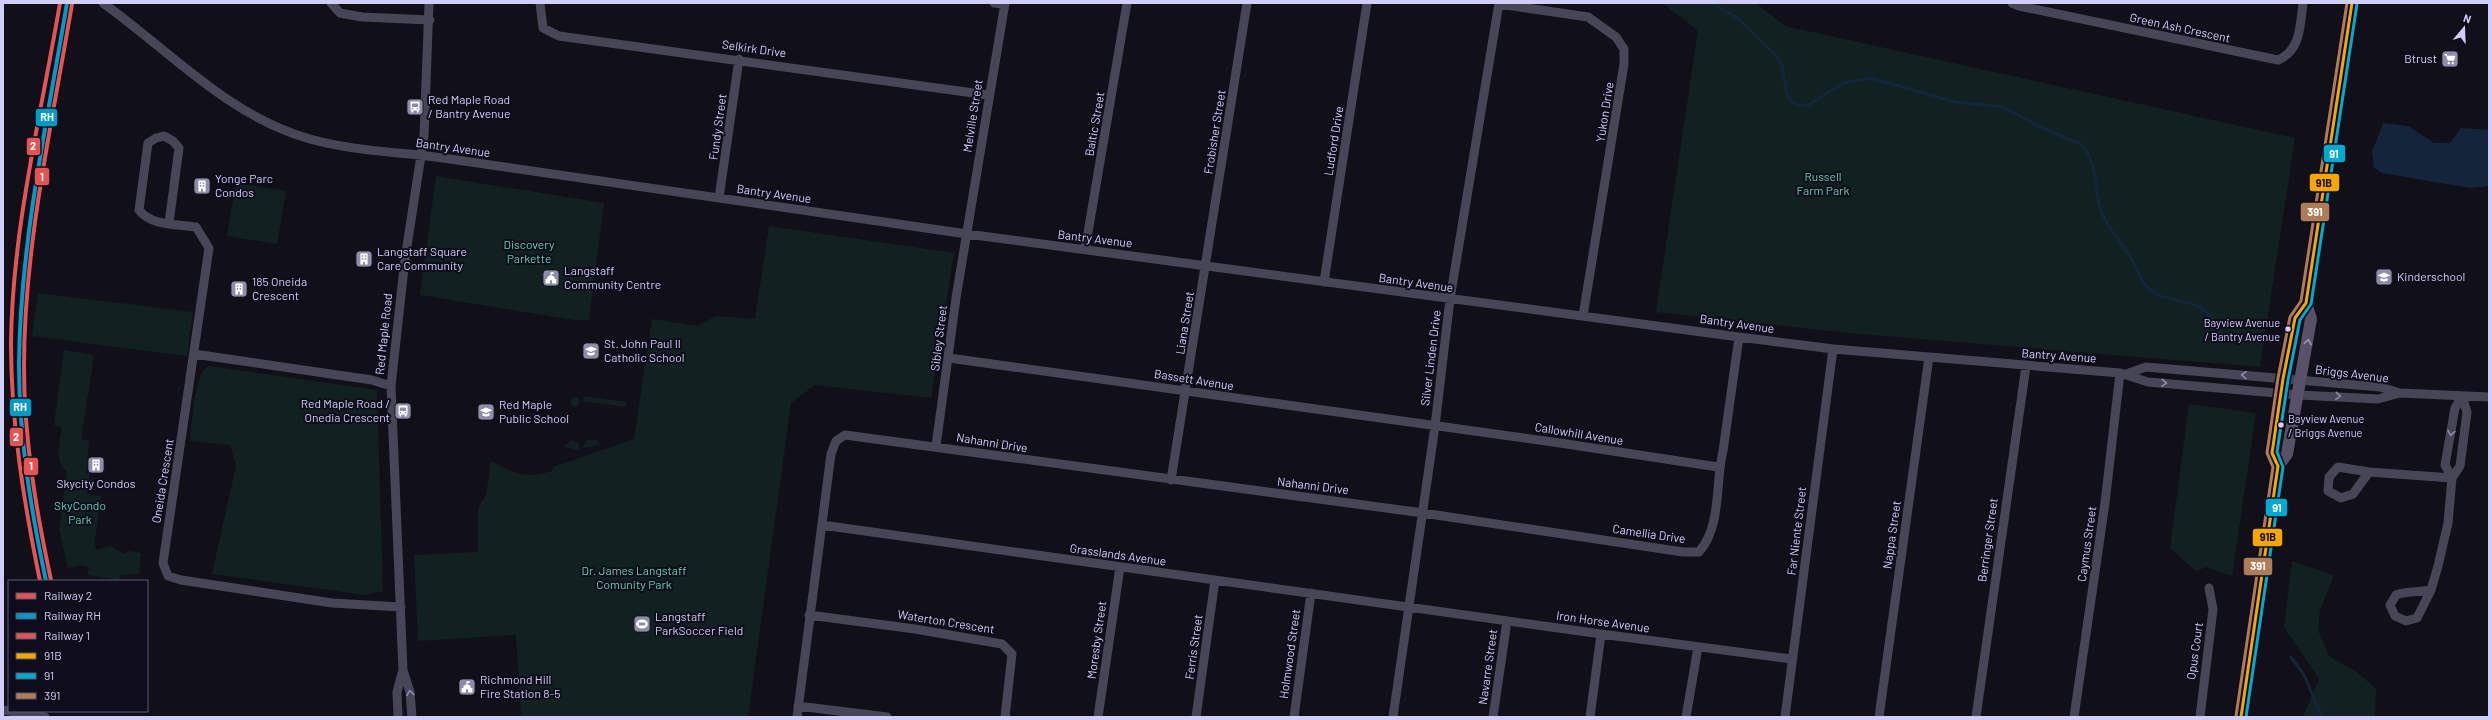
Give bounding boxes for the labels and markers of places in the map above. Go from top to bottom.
supermarket icon: Btrust [2440,49,2460,69]
place label: Btrust [2404,51,2437,65]
place label: Red Maple Road / Bantry Avenue [428,92,510,120]
bus stop icon: Red Maple Road / Bantry Avenue [405,97,425,117]
place label: Yonge Parc Condos [215,171,273,199]
building icon: Yonge Parc Condos [192,176,212,196]
place label: Langstaff Square Care Community [377,244,467,272]
building icon: Langstaff Square Care Community [354,249,374,269]
place label: Langstaff Community Centre [564,263,661,291]
school or university icon: Kinderschool [2374,267,2394,287]
public building icon: Langstaff Community Centre [541,268,561,288]
place label: Kinderschool [2397,269,2465,283]
place label: 185 Oneida Crescent [252,274,307,302]
building icon: 185 Oneida Crescent [229,279,249,299]
place label: Bayview Avenue / Bantry Avenue [2204,316,2280,343]
marker: Bayview Avenue / Bantry Avenue [2283,324,2293,334]
place label: St. John Paul II Catholic School [604,336,685,364]
school or university icon: St. John Paul II Catholic School [581,341,601,361]
place label: Red Maple Road / Onedia Crescent [301,396,390,424]
place label: Red Maple Public School [499,397,569,425]
bus stop icon: Red Maple Road / Onedia Crescent [393,401,413,421]
school or university icon: Red Maple Public School [476,402,496,422]
place label: Bayview Avenue / Briggs Avenue [2288,412,2364,439]
marker: Bayview Avenue / Briggs Avenue [2276,420,2286,430]
building icon: Skycity Condos [86,455,106,475]
place label: Skycity Condos [56,476,136,490]
place label: Langstaff ParkSoccer Field [655,609,743,637]
sports icon: Langstaff ParkSoccer Field [632,614,652,634]
place label: Richmond Hill Fire Station 8-5 [480,672,560,700]
public building icon: Richmond Hill Fire Station 8-5 [457,677,477,697]

